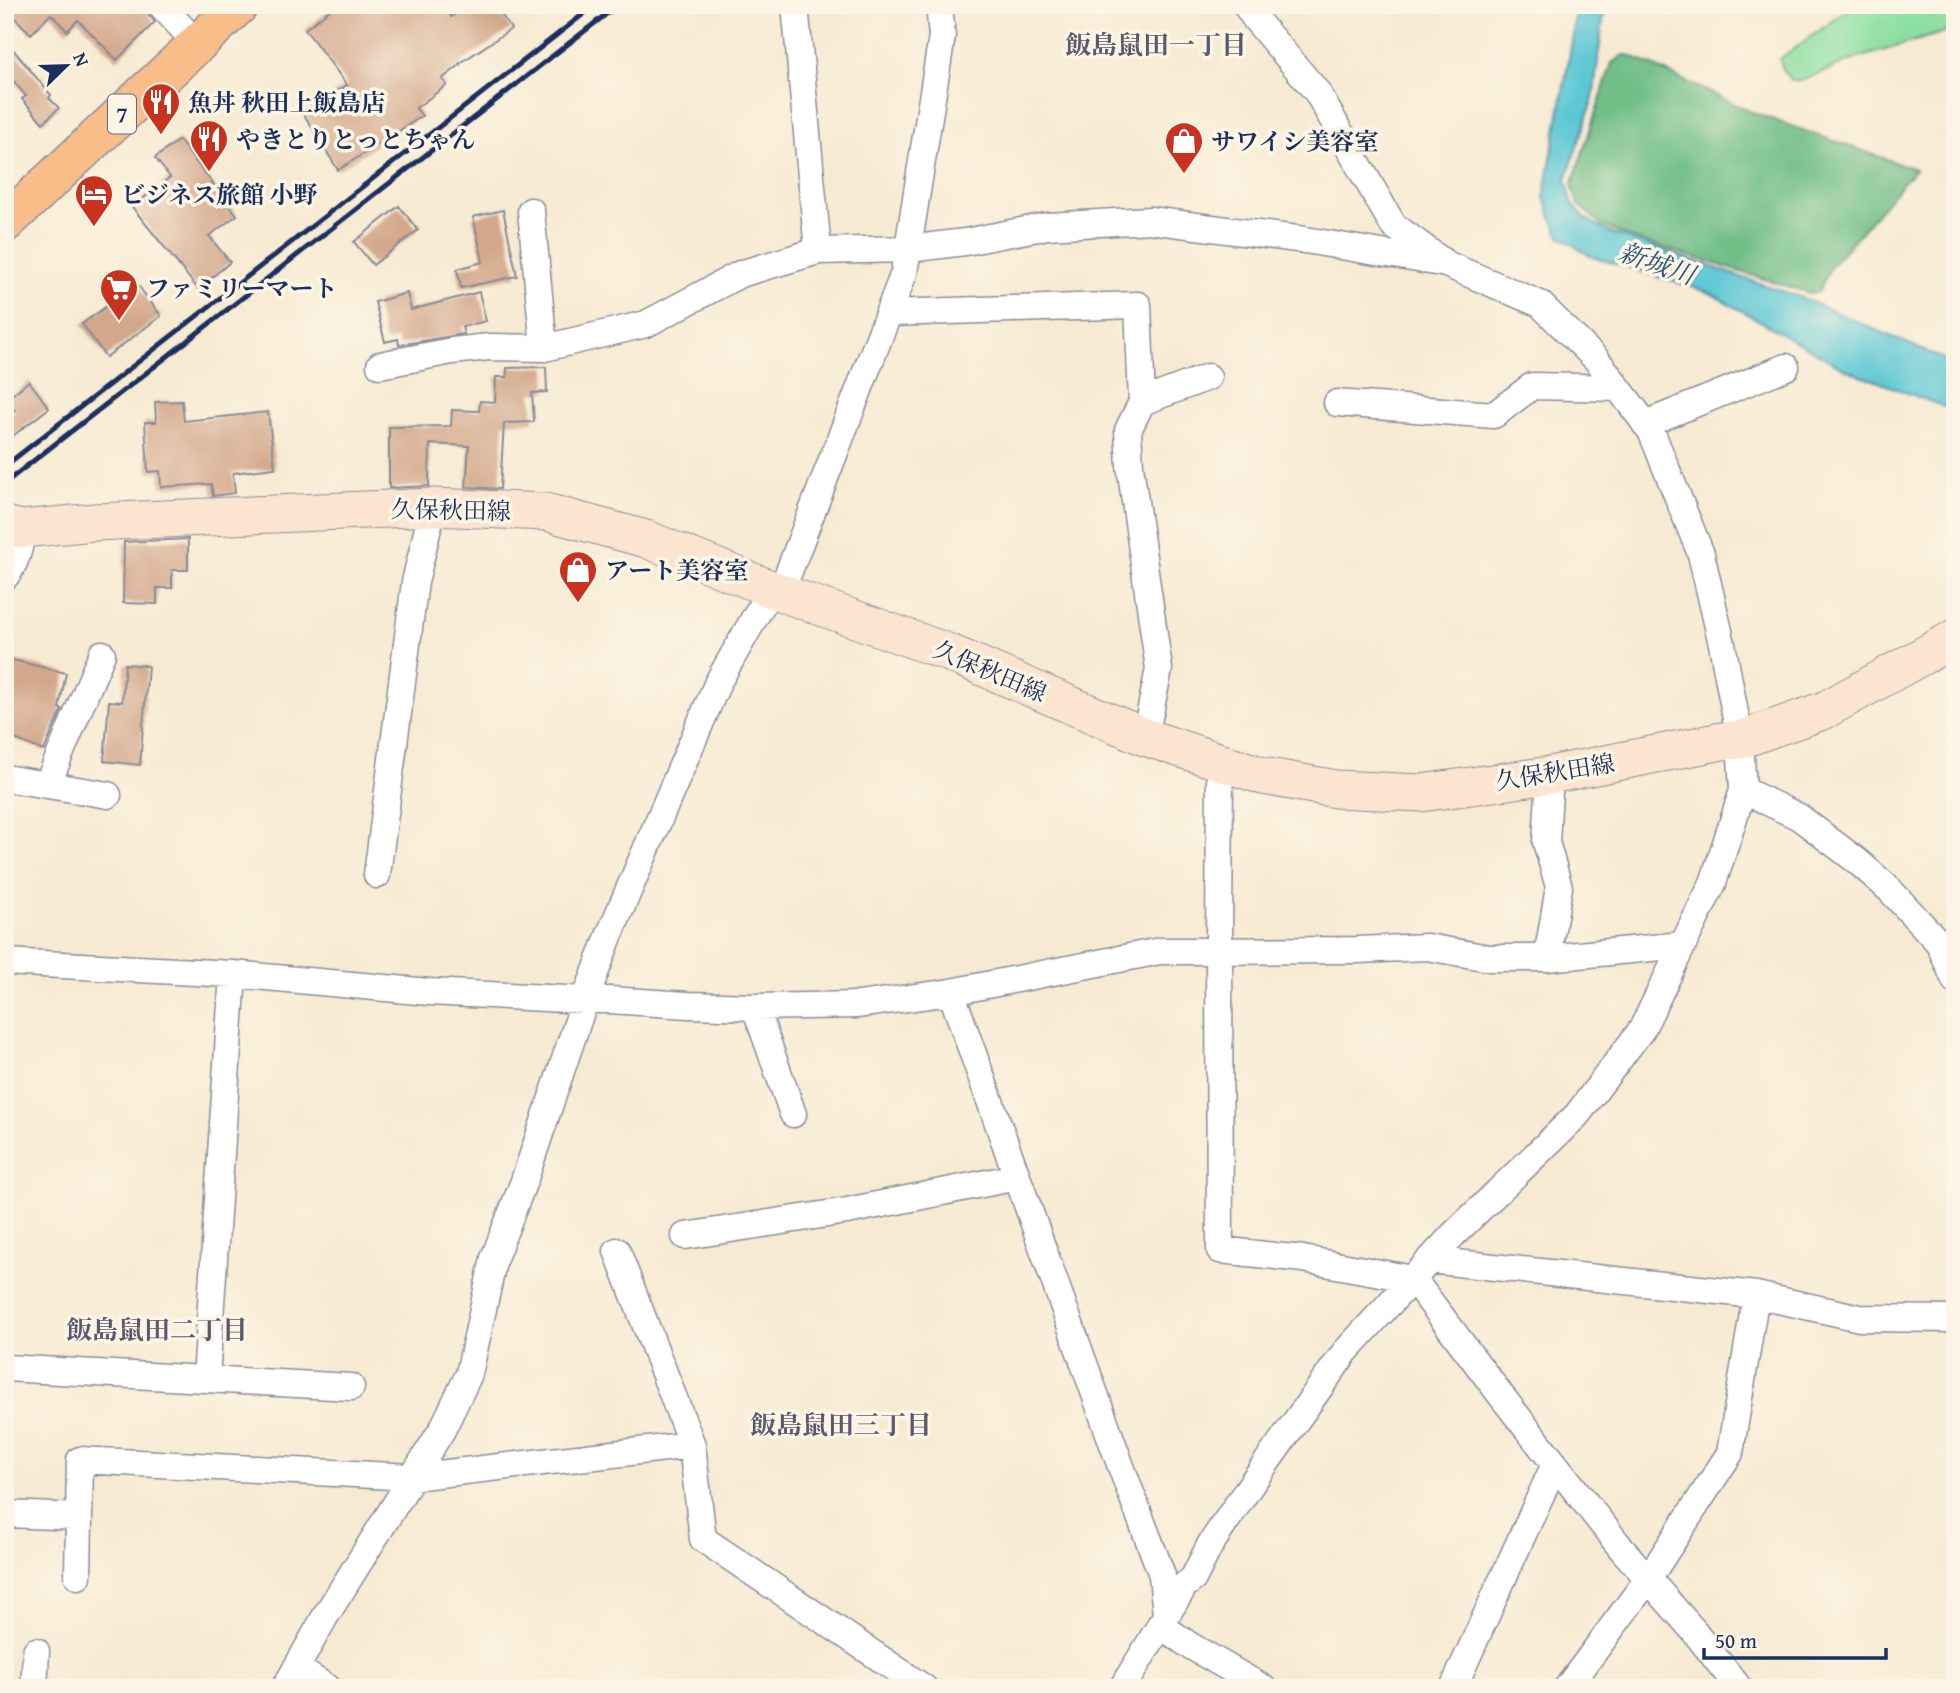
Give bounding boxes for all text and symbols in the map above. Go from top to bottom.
district label: 飯島鼠田一丁目 [1065,25,1247,64]
north arrow [32,32,102,102]
text: N [66,48,97,71]
restaurant icon: 魚丼 秋田上飯島店 [140,81,182,136]
place label: 魚丼 秋田上飯島店 [188,85,385,120]
road number: 7 [108,94,136,134]
restaurant icon: やきとりとっとちゃん [188,118,230,173]
shop icon: サワイシ美容室 [1163,120,1205,175]
place label: やきとりとっとちゃん [236,122,476,157]
place label: サワイシ美容室 [1211,124,1378,159]
hotel icon: ビジネス旅館 小野 [73,173,115,228]
place label: ビジネス旅館 小野 [121,177,318,212]
water label: 新城川 [1614,232,1703,295]
supermarket icon: ファミリーマート [98,267,140,322]
place label: ファミリーマート [146,271,338,306]
street label: 久保秋田線 [391,491,511,529]
shop icon: アート美容室 [557,549,599,604]
place label: アート美容室 [605,553,748,588]
street label: 久保秋田線 [928,631,1052,711]
street label: 久保秋田線 [1493,745,1617,799]
district label: 飯島鼠田二丁目 [66,1310,248,1349]
district label: 飯島鼠田三丁目 [750,1405,932,1444]
scale bar [1704,1616,1886,1660]
text: 50 m [1715,1625,1757,1656]

